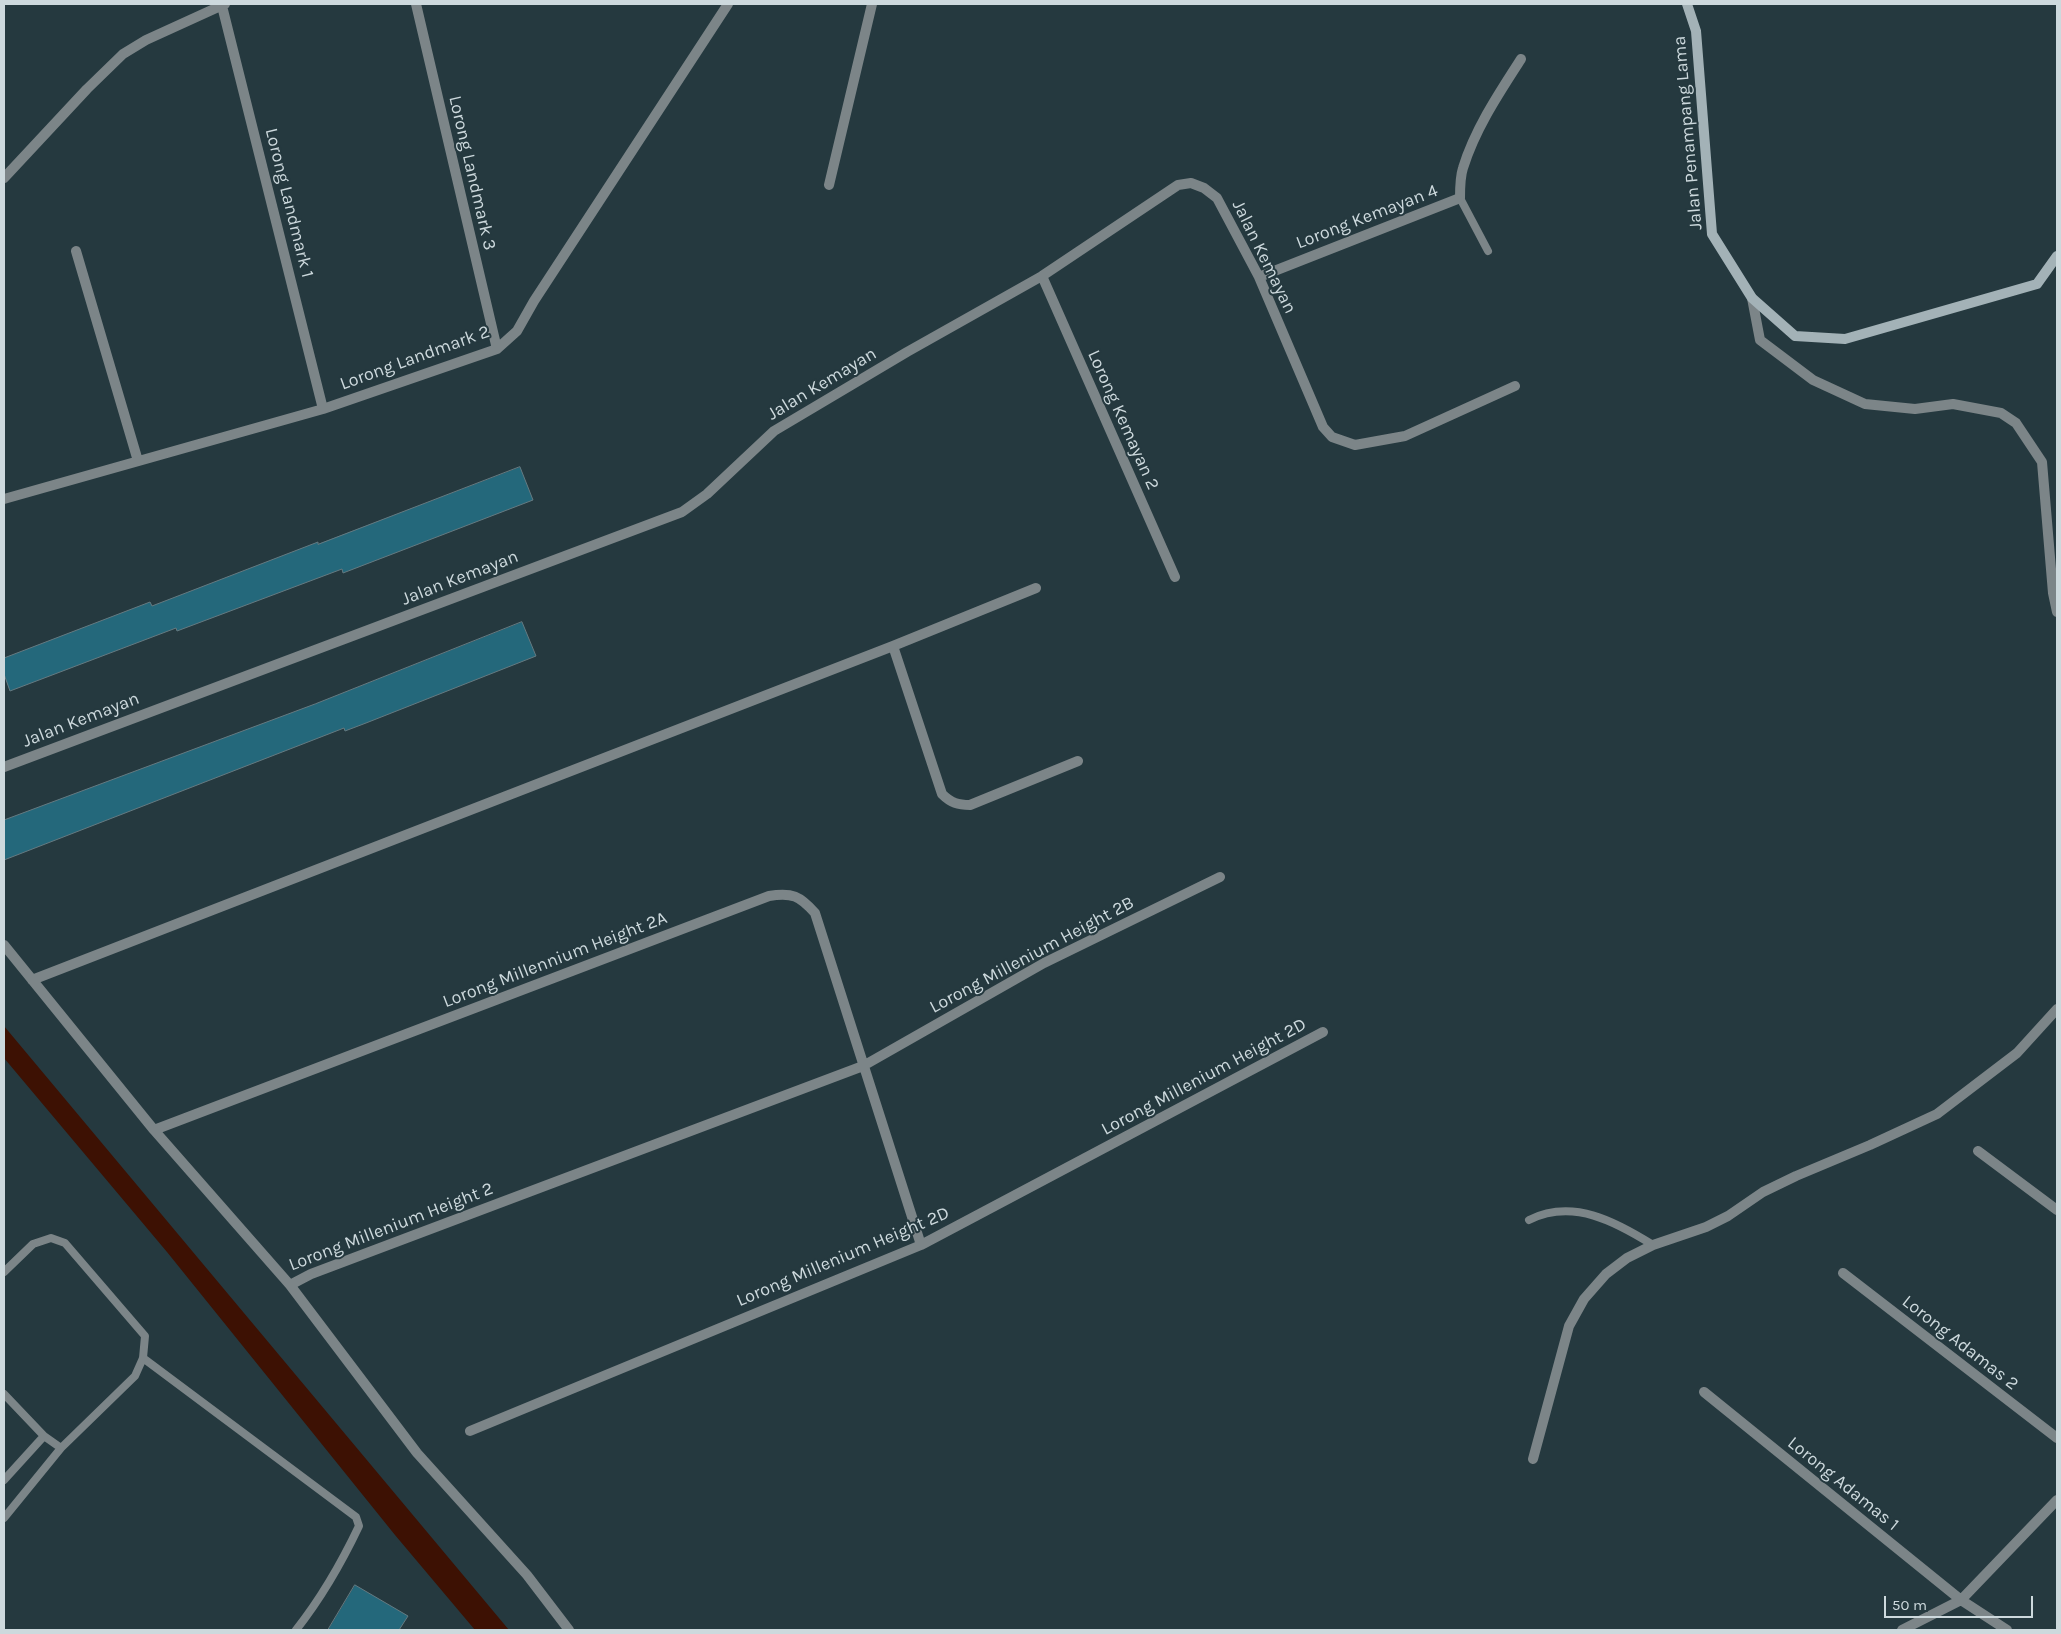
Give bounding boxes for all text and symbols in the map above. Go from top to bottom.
street label: Jalan Penampang Lama [1669,35,1707,231]
street label: Lorong Landmark 3 [444,94,500,252]
street label: Lorong Landmark 1 [260,126,318,280]
street label: Lorong Kemayan 4 [1293,180,1441,254]
street label: Jalan Kemayan [1227,197,1301,317]
street label: Lorong Landmark 2 [337,321,493,395]
street label: Jalan Kemayan [764,343,880,425]
street label: Lorong Kemayan 2 [1082,347,1164,493]
street label: Jalan Kemayan [399,546,521,610]
street label: Jalan Kemayan [20,688,142,752]
street label: Lorong Millenium Height 2B [926,892,1138,1018]
street label: Lorong Millennium Height 2A [440,907,670,1013]
street label: Lorong Millenium Height 2D [1098,1014,1310,1140]
street label: Lorong Millenium Height 2 [286,1178,496,1276]
street label: Lorong Millenium Height 2D [733,1202,953,1312]
street label: Lorong Adamas 2 [1898,1291,2022,1395]
street label: Lorong Adamas 1 [1783,1432,1903,1536]
scale bar [1886,1586,2035,1618]
text: 50 m [1892,1596,1927,1614]

